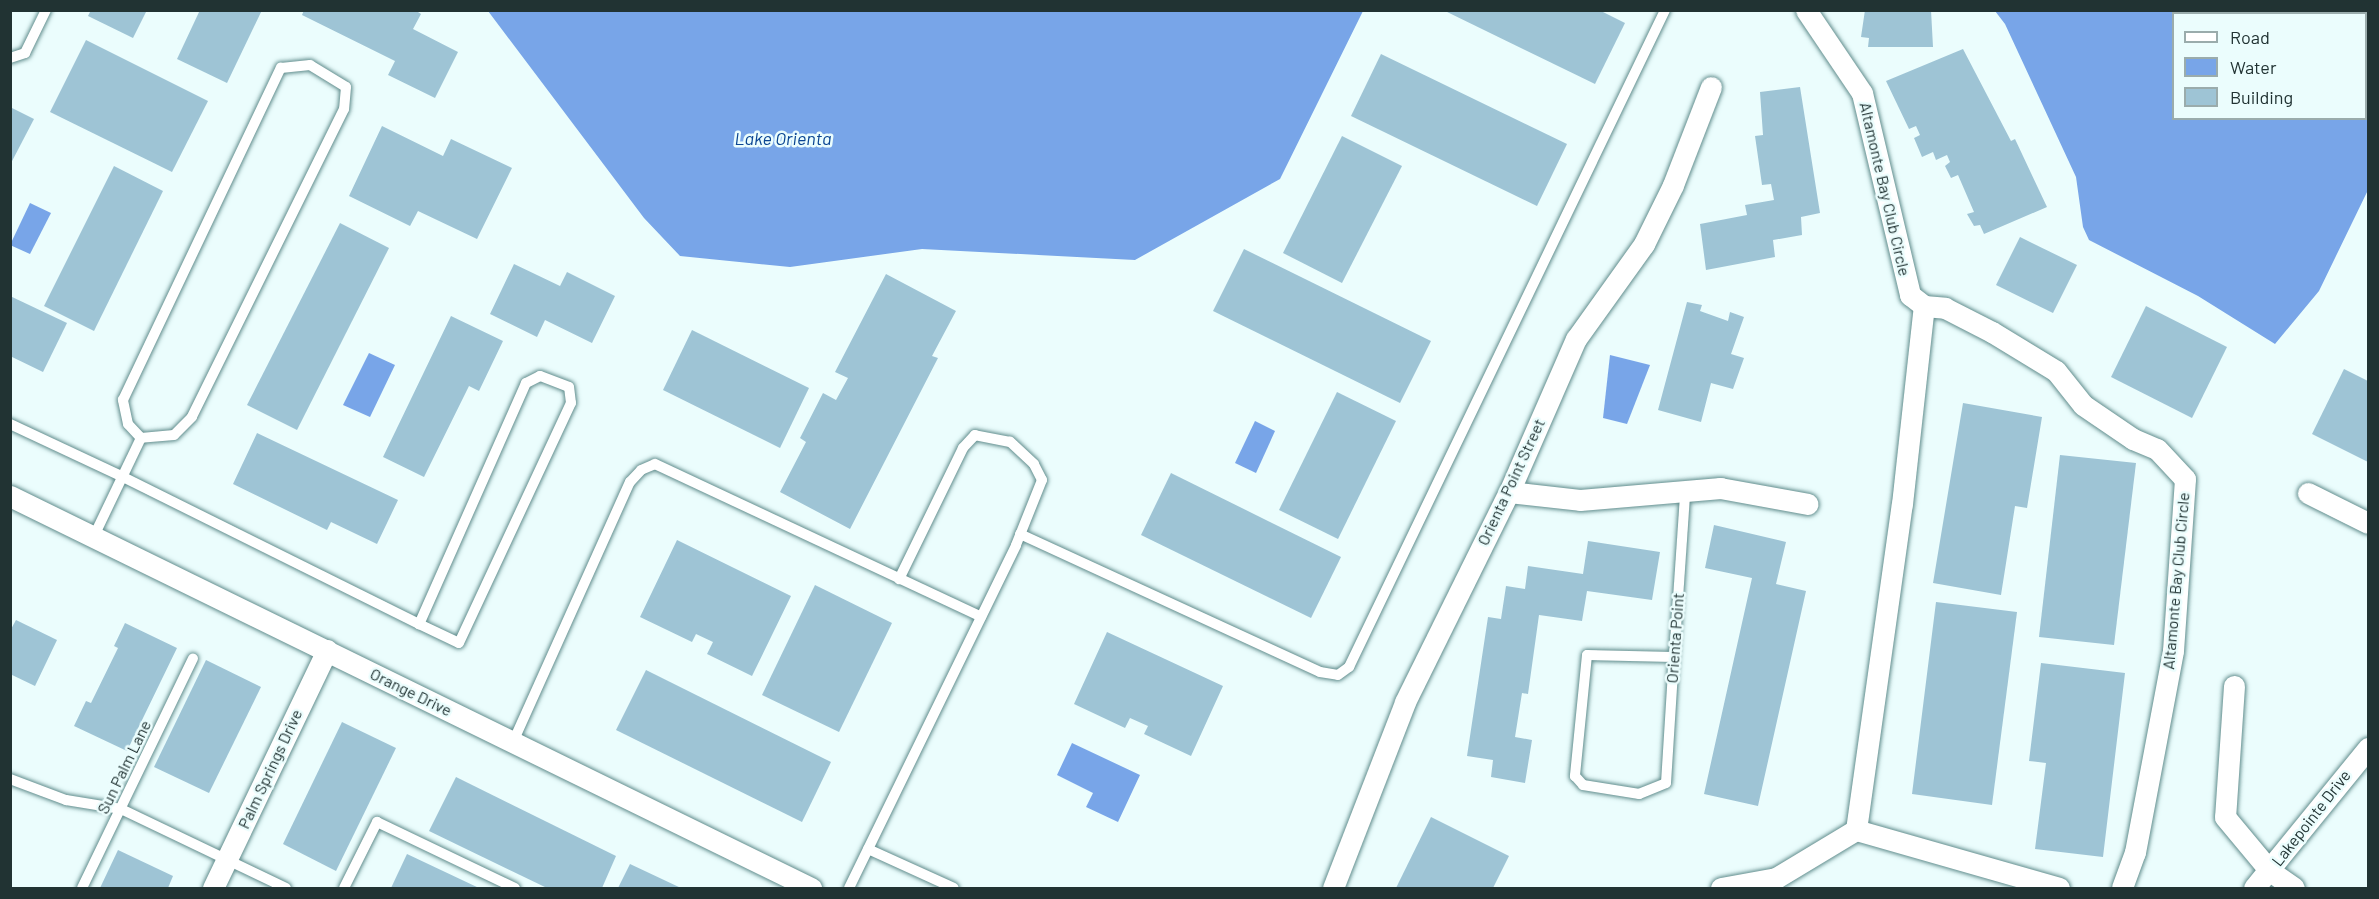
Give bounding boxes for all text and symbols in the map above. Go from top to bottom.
legend [2172,12,2367,120]
text: Road [2230,26,2270,48]
text: Water [2230,56,2277,78]
text: Building [2230,86,2293,108]
street label: Altamonte Bay Club Circle [1856,100,1914,278]
water label: Lake Orienta [735,127,831,149]
street label: Orienta Point Street [1473,416,1549,548]
street label: Altamonte Bay Club Circle [2159,492,2193,670]
street label: Orienta Point [1662,592,1688,684]
street label: Orange Drive [367,664,455,720]
street label: Palm Springs Drive [234,706,306,832]
street label: Sun Palm Lane [93,717,155,817]
street label: Lakepointe Drive [2268,766,2354,870]

